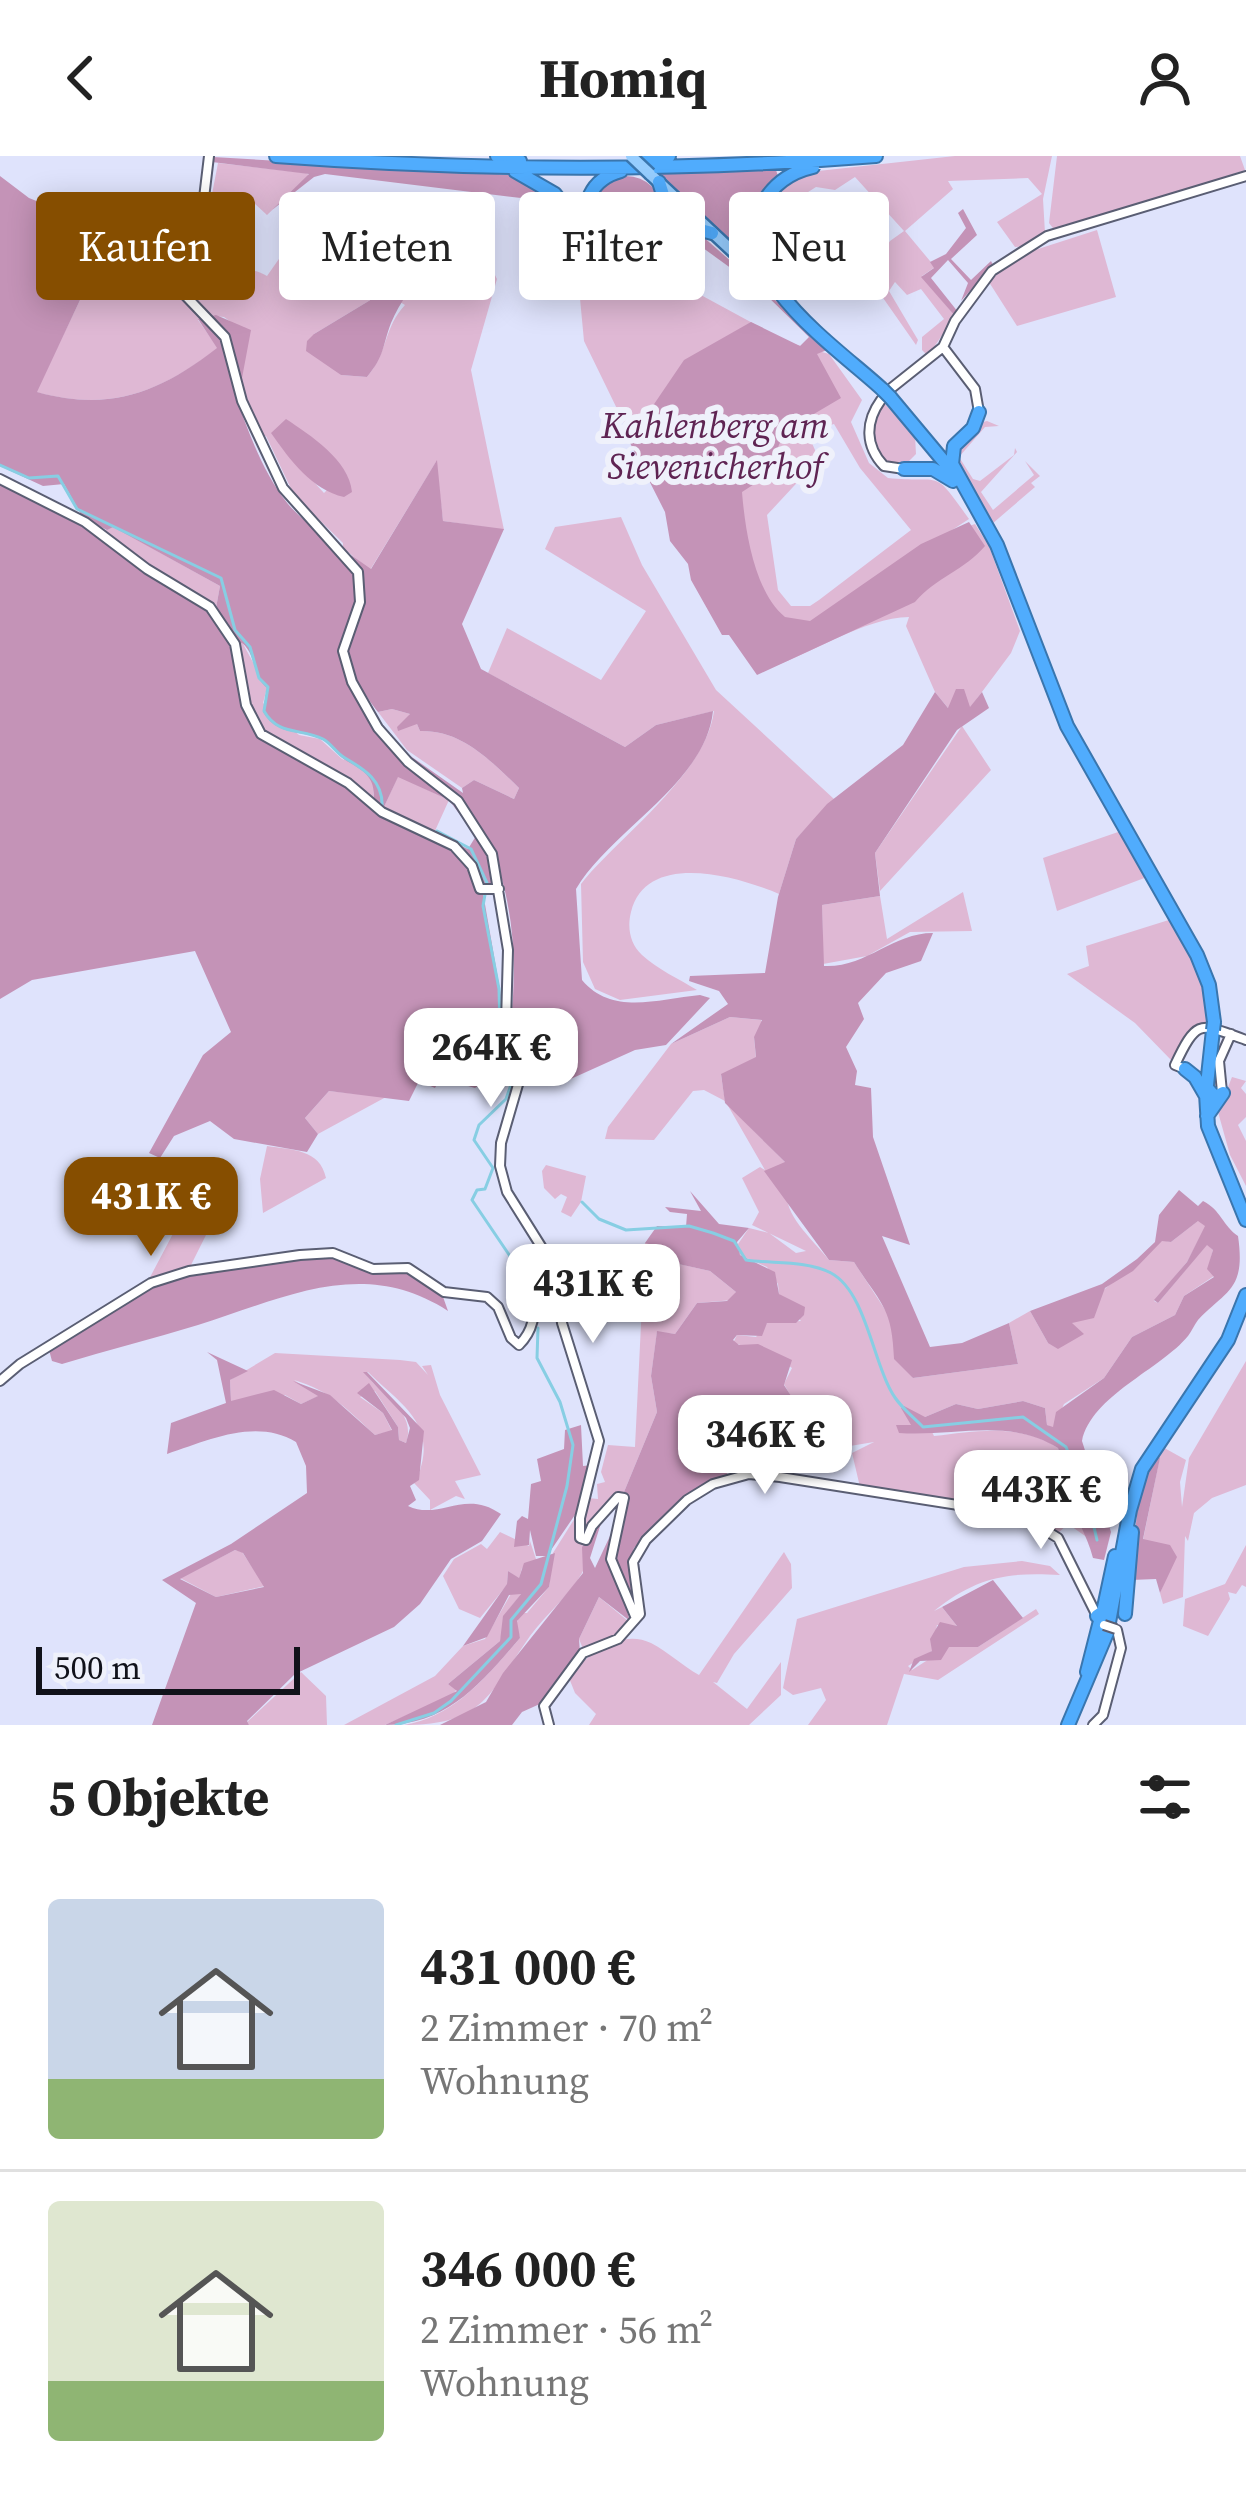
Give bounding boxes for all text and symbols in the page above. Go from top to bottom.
text: Homiq [539,41,707,115]
icon: back [48,45,114,111]
icon: person [1132,45,1198,111]
chip: Kaufen [36,192,255,300]
chip: Mieten [279,192,495,300]
chip: Filter [519,192,705,300]
chip: Neu [729,192,889,300]
park label: Kahlenberg am Sievenicherhof [600,401,829,491]
pin: 264K € [393,1008,589,1110]
text: 264K € [431,1020,551,1073]
pin: 431K € [53,1157,249,1259]
text: 431K € [91,1169,211,1222]
pin: 431K € [495,1244,691,1346]
text: 431K € [533,1256,653,1309]
pin: 346K € [667,1395,863,1497]
text: 346K € [705,1407,825,1460]
pin: 443K € [943,1450,1139,1552]
text: 443K € [981,1462,1101,1515]
scale bar [36,1641,300,1694]
text: 500 m [54,1645,141,1690]
text: 5 Objekte [48,1762,269,1832]
icon: filters [1132,1764,1198,1830]
text: 431 000 € [420,1931,635,2001]
icon: home [144,1947,288,2091]
text: 2 Zimmer · 70 m² [420,2001,713,2054]
text: Wohnung [420,2054,589,2107]
text: 346 000 € [420,2233,635,2303]
icon: home [144,2249,288,2393]
text: 2 Zimmer · 56 m² [420,2303,713,2356]
text: Wohnung [420,2356,589,2409]

